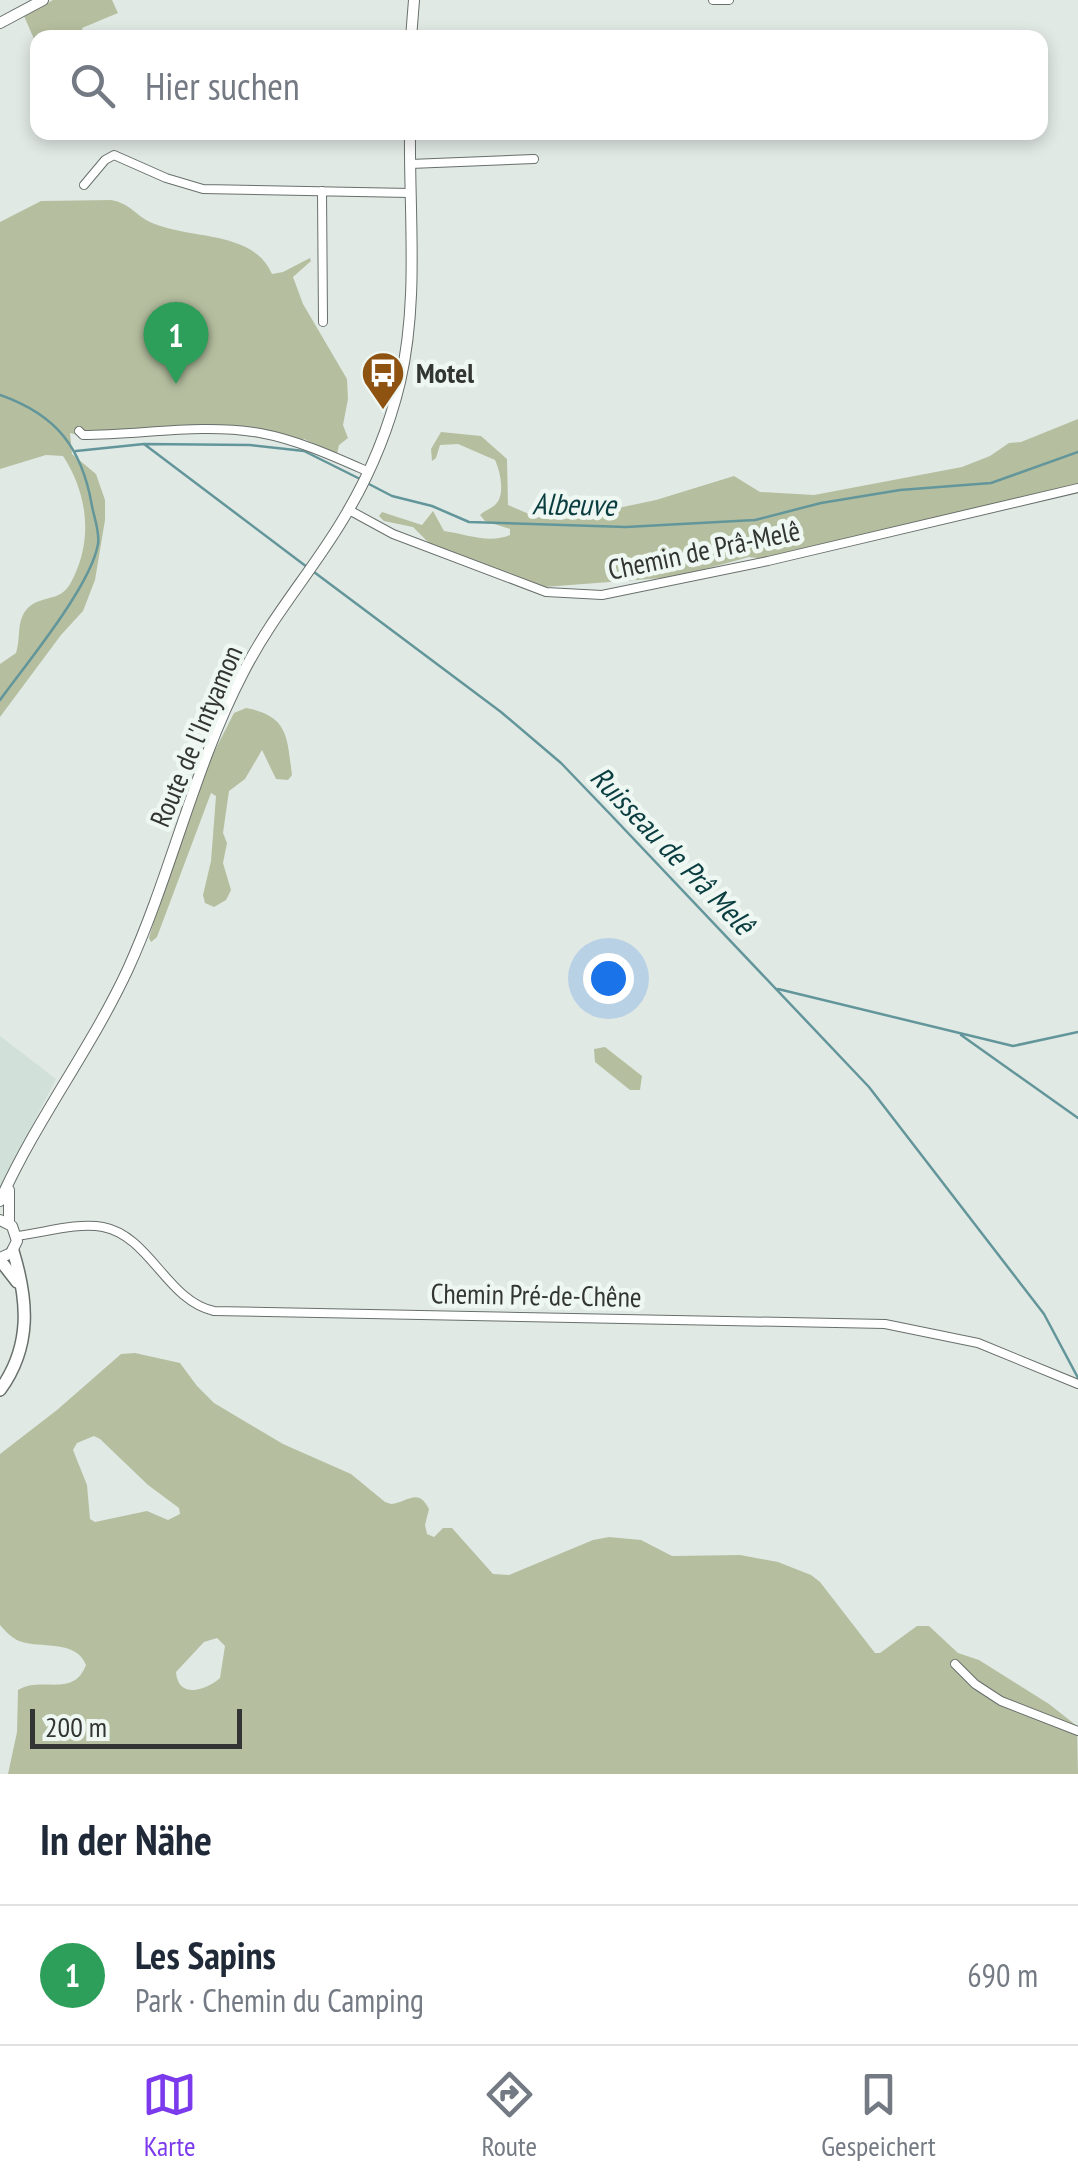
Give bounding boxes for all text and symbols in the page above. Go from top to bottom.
search box [30,30,1048,140]
icon: search [65,58,120,113]
text: Hier suchen [145,61,300,110]
pin: 1 [144,302,208,384]
bus stop icon: Motel [360,350,406,411]
place label: Motel [416,354,474,391]
water label: Albeuve [532,483,618,524]
street label: Chemin de Prâ-Melê [605,511,803,588]
street label: Route de l'Intyamon [141,640,250,832]
water label: Ruisseau de Prâ Melê [583,757,765,944]
your location [583,953,634,1004]
street label: Chemin Pré-de-Chêne [430,1274,642,1315]
scale bar [30,1704,242,1748]
text: 200 m [45,1708,107,1745]
text: In der Nähe [40,1812,212,1867]
text: Les Sapins [135,1930,276,1979]
text: 1 [65,1954,80,1996]
text: 690 m [967,1954,1038,1996]
text: Park · Chemin du Camping [135,1979,424,2021]
tab: Karte [142,2067,197,2164]
tab: Route [481,2067,537,2164]
tab: Gespeichert [821,2067,936,2164]

